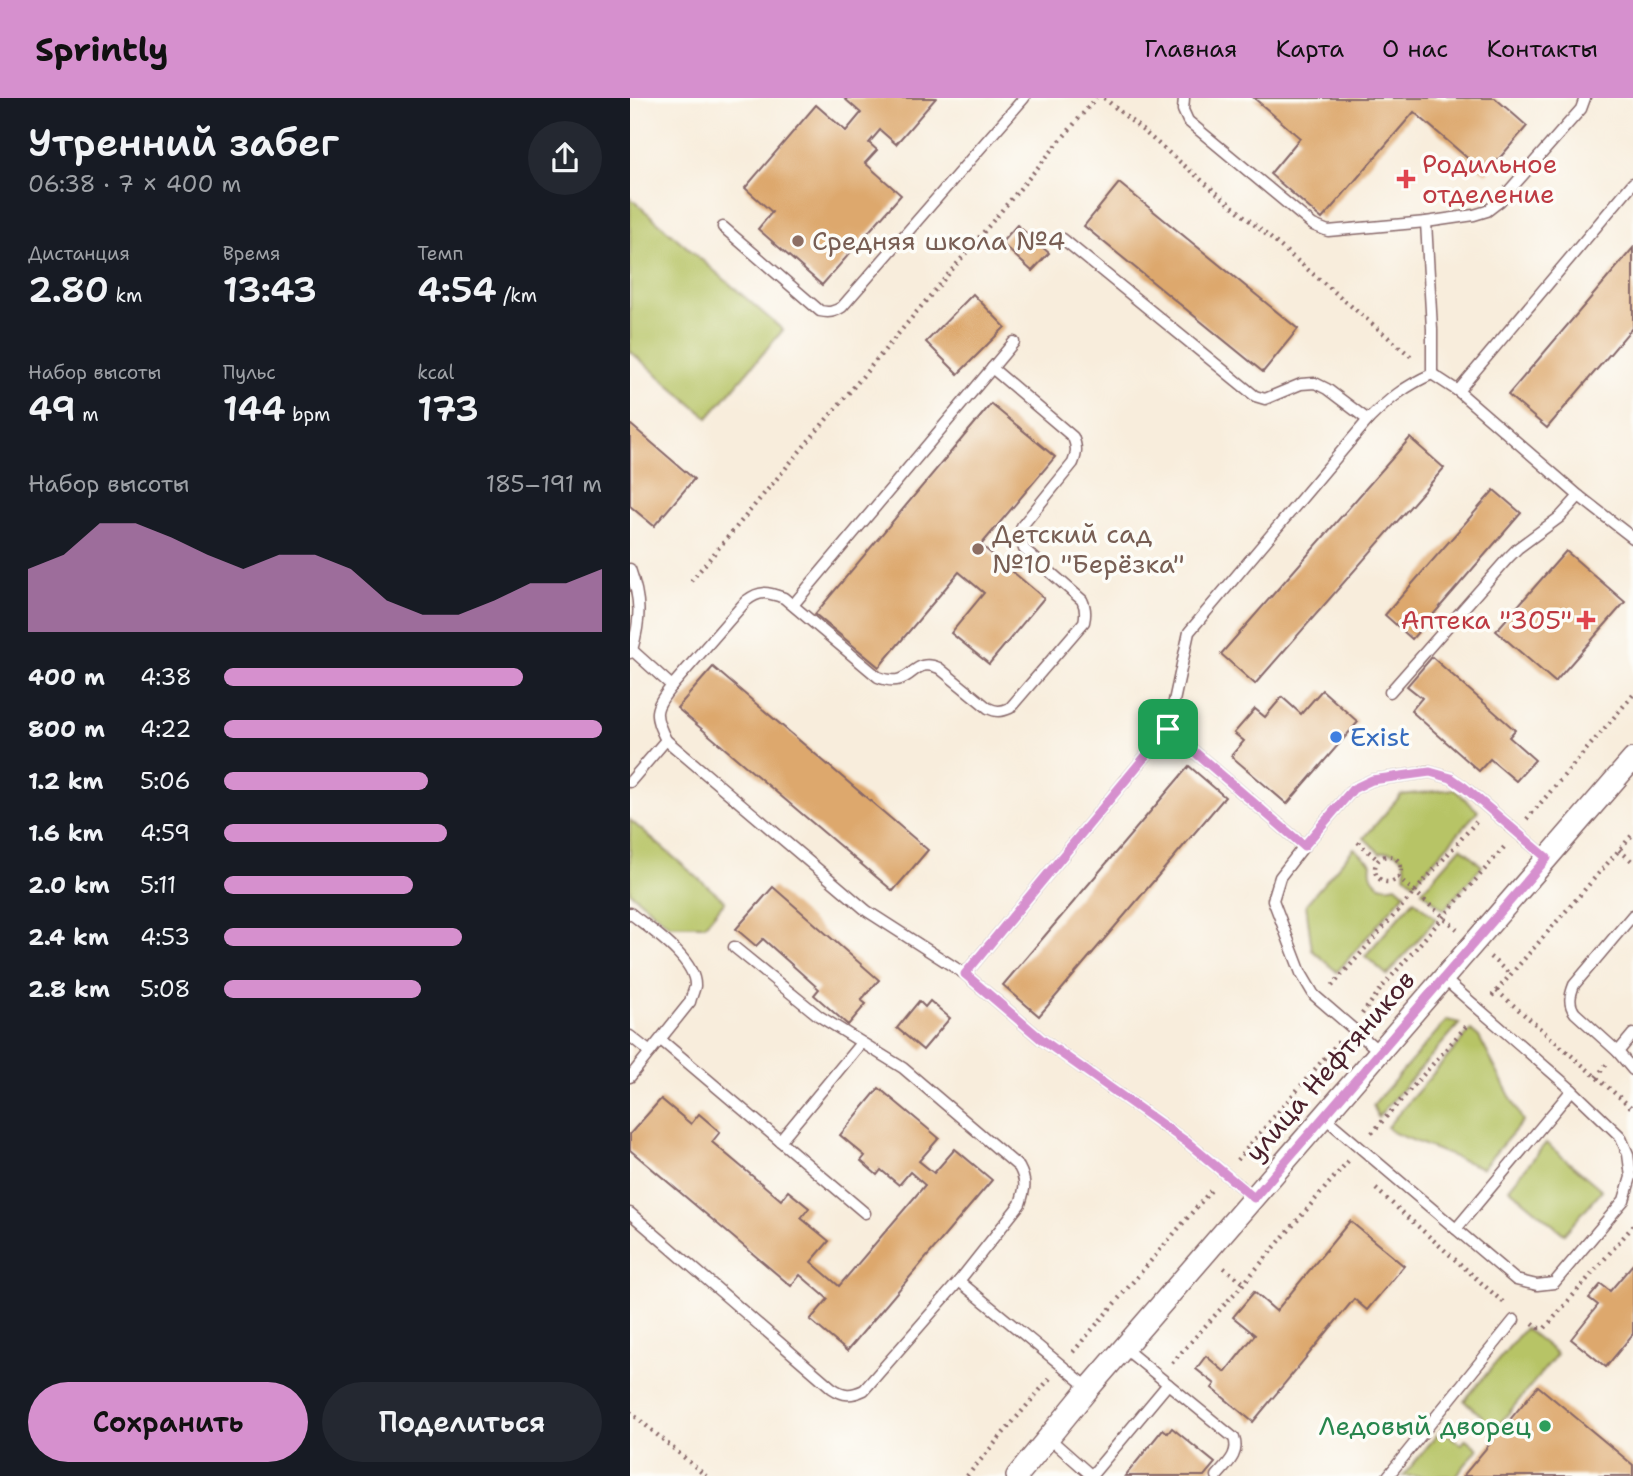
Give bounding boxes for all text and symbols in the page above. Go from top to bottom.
text: Sprintly [35,27,168,72]
text: Главная [1144,33,1237,65]
text: Карта [1275,33,1344,65]
text: О нас [1382,33,1448,65]
text: Контакты [1486,33,1598,65]
text: Утренний забег [28,117,339,168]
button: share [528,121,602,195]
place label: Родильное отделение [1422,146,1558,211]
text: 06:38 · 7 × 400 m [28,169,241,199]
marker: Родильное отделение [1396,169,1416,189]
place label: Средняя школа №4 [812,223,1065,258]
marker: Средняя школа №4 [790,233,806,249]
text: Дистанция [28,241,130,266]
text: Время [223,241,281,266]
text: Темп [417,241,463,266]
text: 2.80 [28,266,109,313]
text: 13:43 [223,266,317,313]
text: 4:54 [417,266,497,313]
text: km [109,283,142,308]
text: /km [497,283,537,308]
text: Набор высоты [28,360,161,385]
text: Пульс [223,360,276,385]
text: kcal [417,360,454,385]
text: 49 [28,385,76,432]
text: 144 [223,385,286,432]
text: 173 [417,385,479,432]
text: m [76,402,99,427]
text: bpm [286,402,330,427]
text: Набор высоты [28,469,189,499]
text: 185–191 m [486,469,602,499]
place label: Детский сад №10 "Берёзка" [992,516,1185,581]
marker: Детский сад №10 "Берёзка" [970,541,986,557]
place label: Аптека "305" [1401,602,1572,637]
marker: Аптека "305" [1578,612,1594,628]
text: 400 m [28,662,105,692]
text: 4:38 [140,662,192,692]
pin [1138,699,1198,759]
icon: arrive [1149,710,1187,748]
text: 800 m [28,714,105,744]
text: 4:22 [140,714,191,744]
place label: Exist [1350,719,1410,754]
marker: Exist [1328,729,1344,745]
text: 1.2 km [28,766,104,796]
text: 5:06 [140,766,191,796]
text: 1.6 km [28,818,103,848]
text: 4:59 [140,818,190,848]
text: 2.0 km [28,870,110,900]
text: 5:11 [140,870,176,900]
text: 2.4 km [28,922,109,952]
text: 4:53 [140,922,190,952]
street label: улица Нефтяников [1237,963,1422,1169]
text: 2.8 km [28,974,110,1004]
text: 5:08 [140,974,191,1004]
button: Сохранить [28,1382,308,1462]
button: Поделиться [322,1382,602,1462]
place label: Ледовый дворец [1318,1408,1531,1443]
marker: Ледовый дворец [1537,1418,1553,1434]

